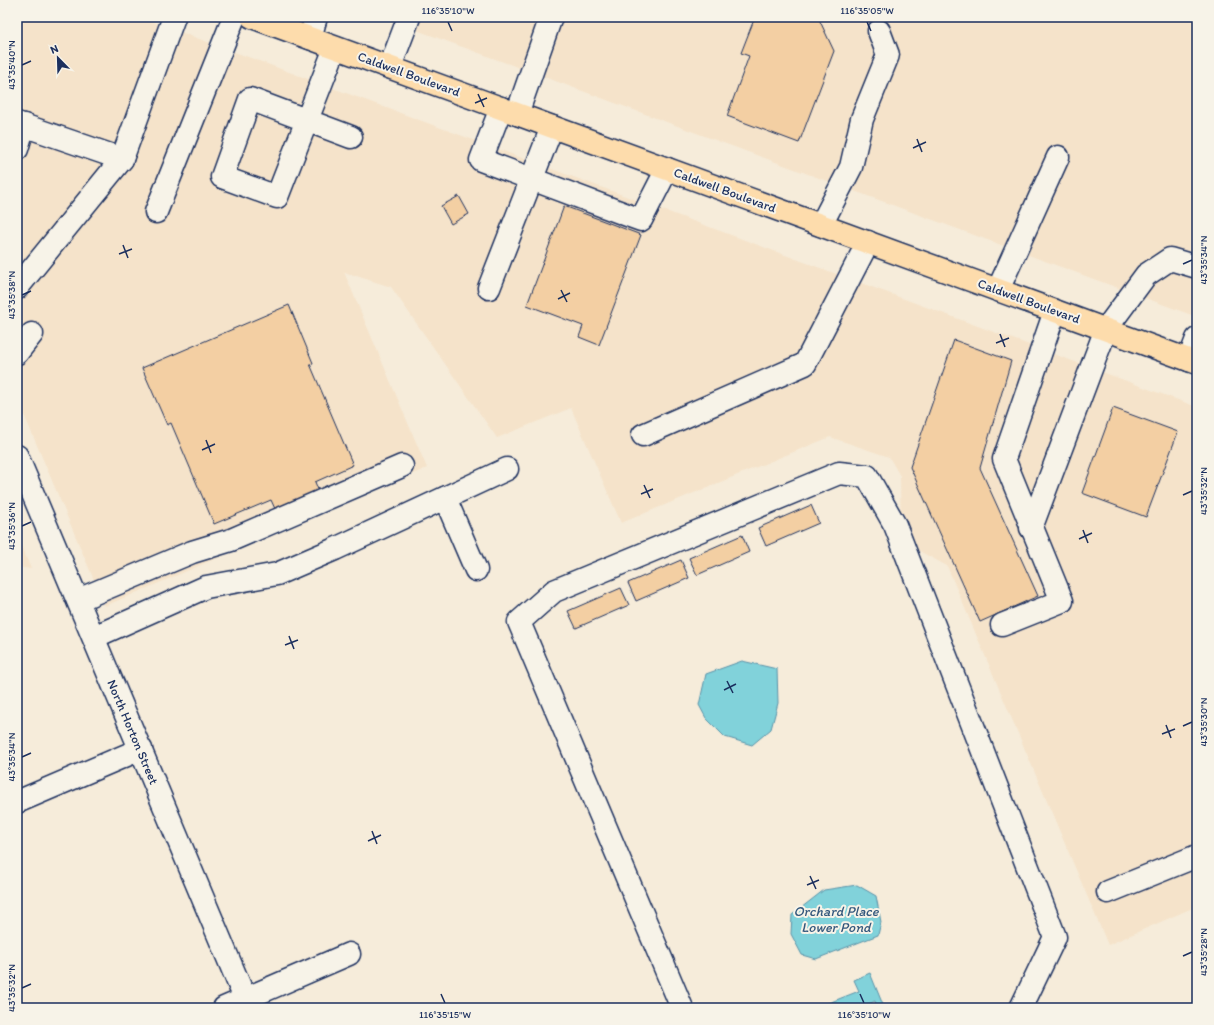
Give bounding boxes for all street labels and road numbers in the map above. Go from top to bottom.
street label: Caldwell Boulevard [356,49,462,99]
street label: Caldwell Boulevard [672,165,778,215]
street label: Caldwell Boulevard [976,276,1082,326]
street label: North Horton Street [104,677,162,787]

